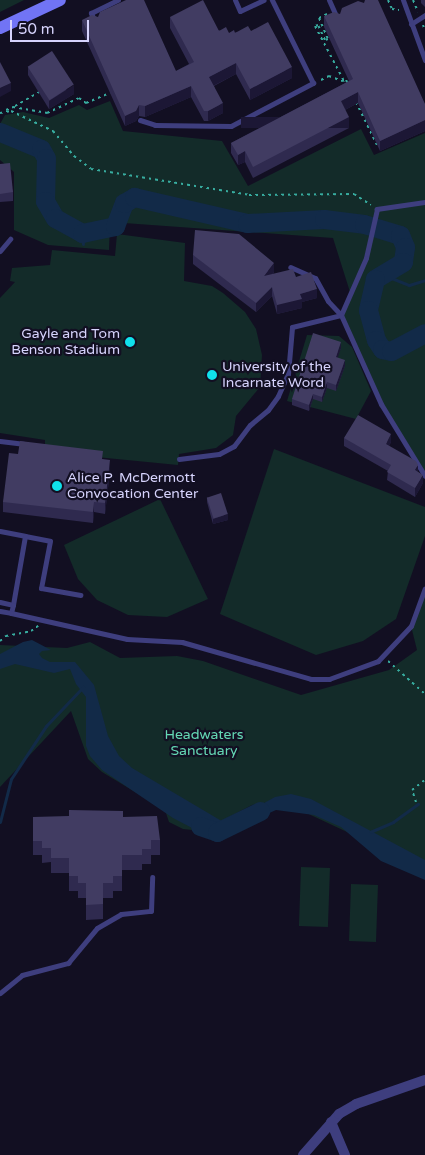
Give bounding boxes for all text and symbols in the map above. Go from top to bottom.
scale bar [12,10,91,42]
text: 50 m [18,20,55,38]
place label: Gayle and Tom Benson Stadium [11,326,120,358]
marker: Gayle and Tom Benson Stadium [124,336,136,348]
place label: University of the Incarnate Word [222,359,331,392]
marker: University of the Incarnate Word [206,369,218,381]
place label: Alice P. McDermott Convocation Center [67,470,198,502]
marker: Alice P. McDermott Convocation Center [51,480,63,492]
park label: Headwaters Sanctuary [165,727,243,760]

